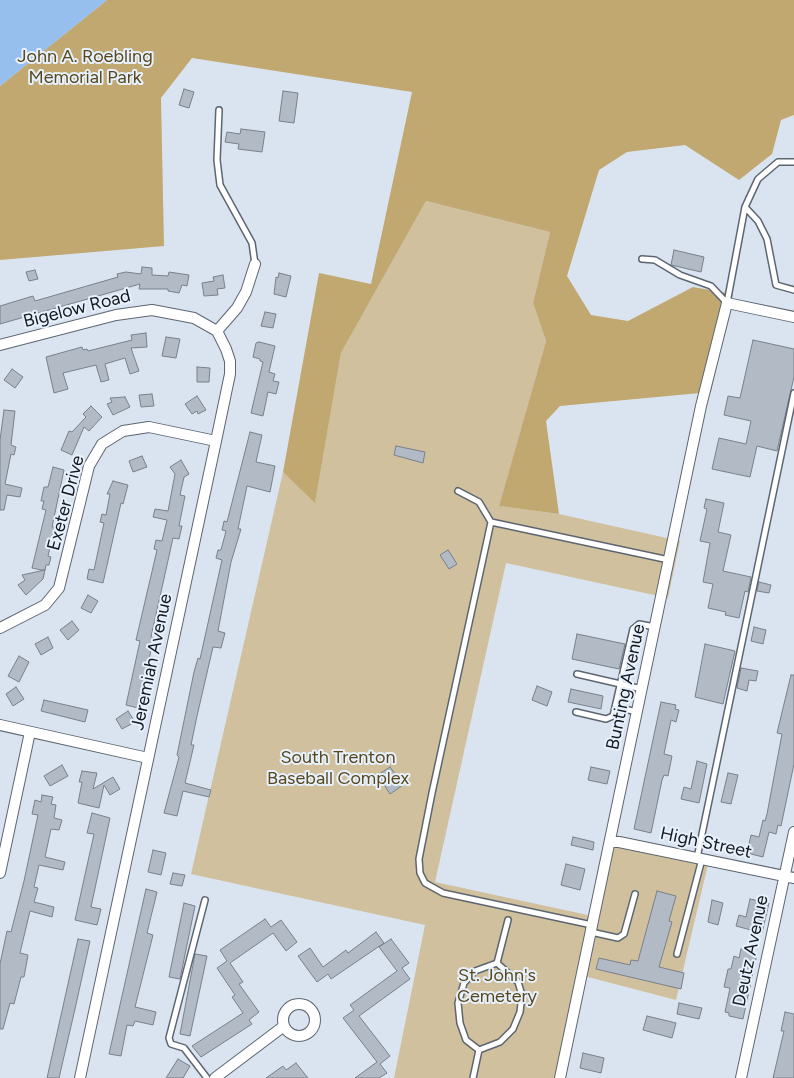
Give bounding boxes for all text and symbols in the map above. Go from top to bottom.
park label: John A. Roebling Memorial Park [17,46,153,88]
street label: Bigelow Road [21,285,133,333]
street label: Exeter Drive [43,453,89,553]
street label: Jeremiah Avenue [127,592,177,732]
street label: Bunting Avenue [602,622,650,752]
park label: South Trenton Baseball Complex [267,747,409,790]
street label: High Street [658,823,754,863]
street label: Deutz Avenue [729,893,773,1009]
park label: St. John's Cemetery [457,965,537,1008]

